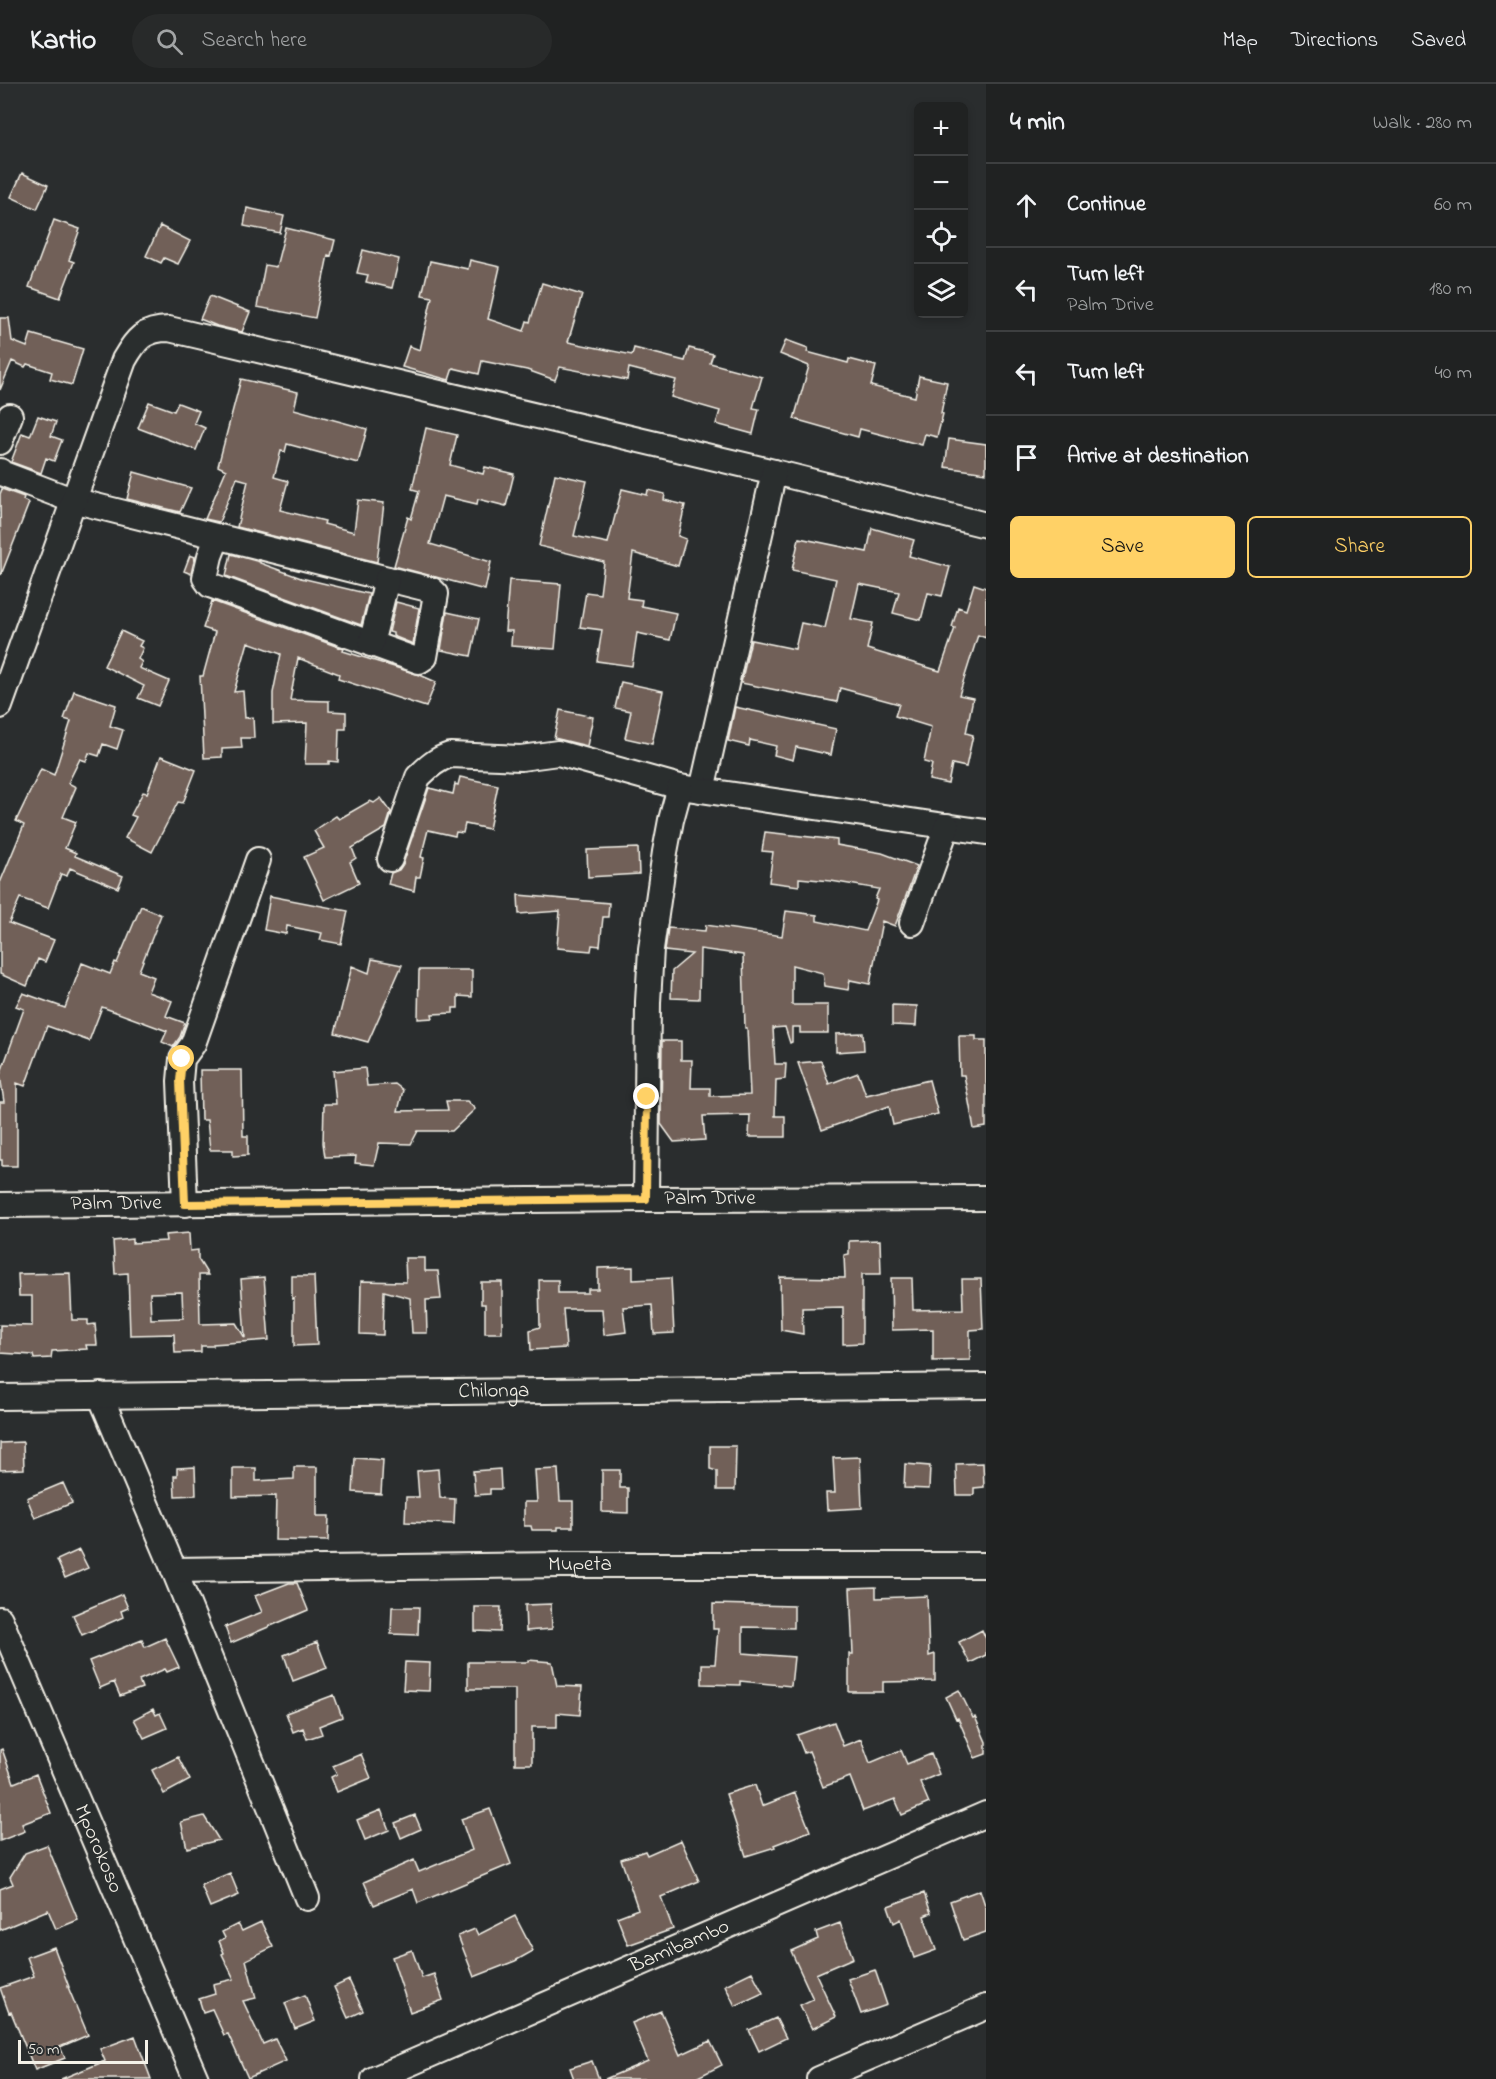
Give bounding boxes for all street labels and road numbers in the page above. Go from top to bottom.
street label: Palm Drive [664,1184,756,1214]
street label: Palm Drive [70,1188,162,1219]
street label: Chilonga [458,1376,530,1408]
street label: Mupeta [548,1550,612,1580]
street label: Mporokoso [66,1800,130,1898]
street label: Bamibambo [624,1912,734,1982]

